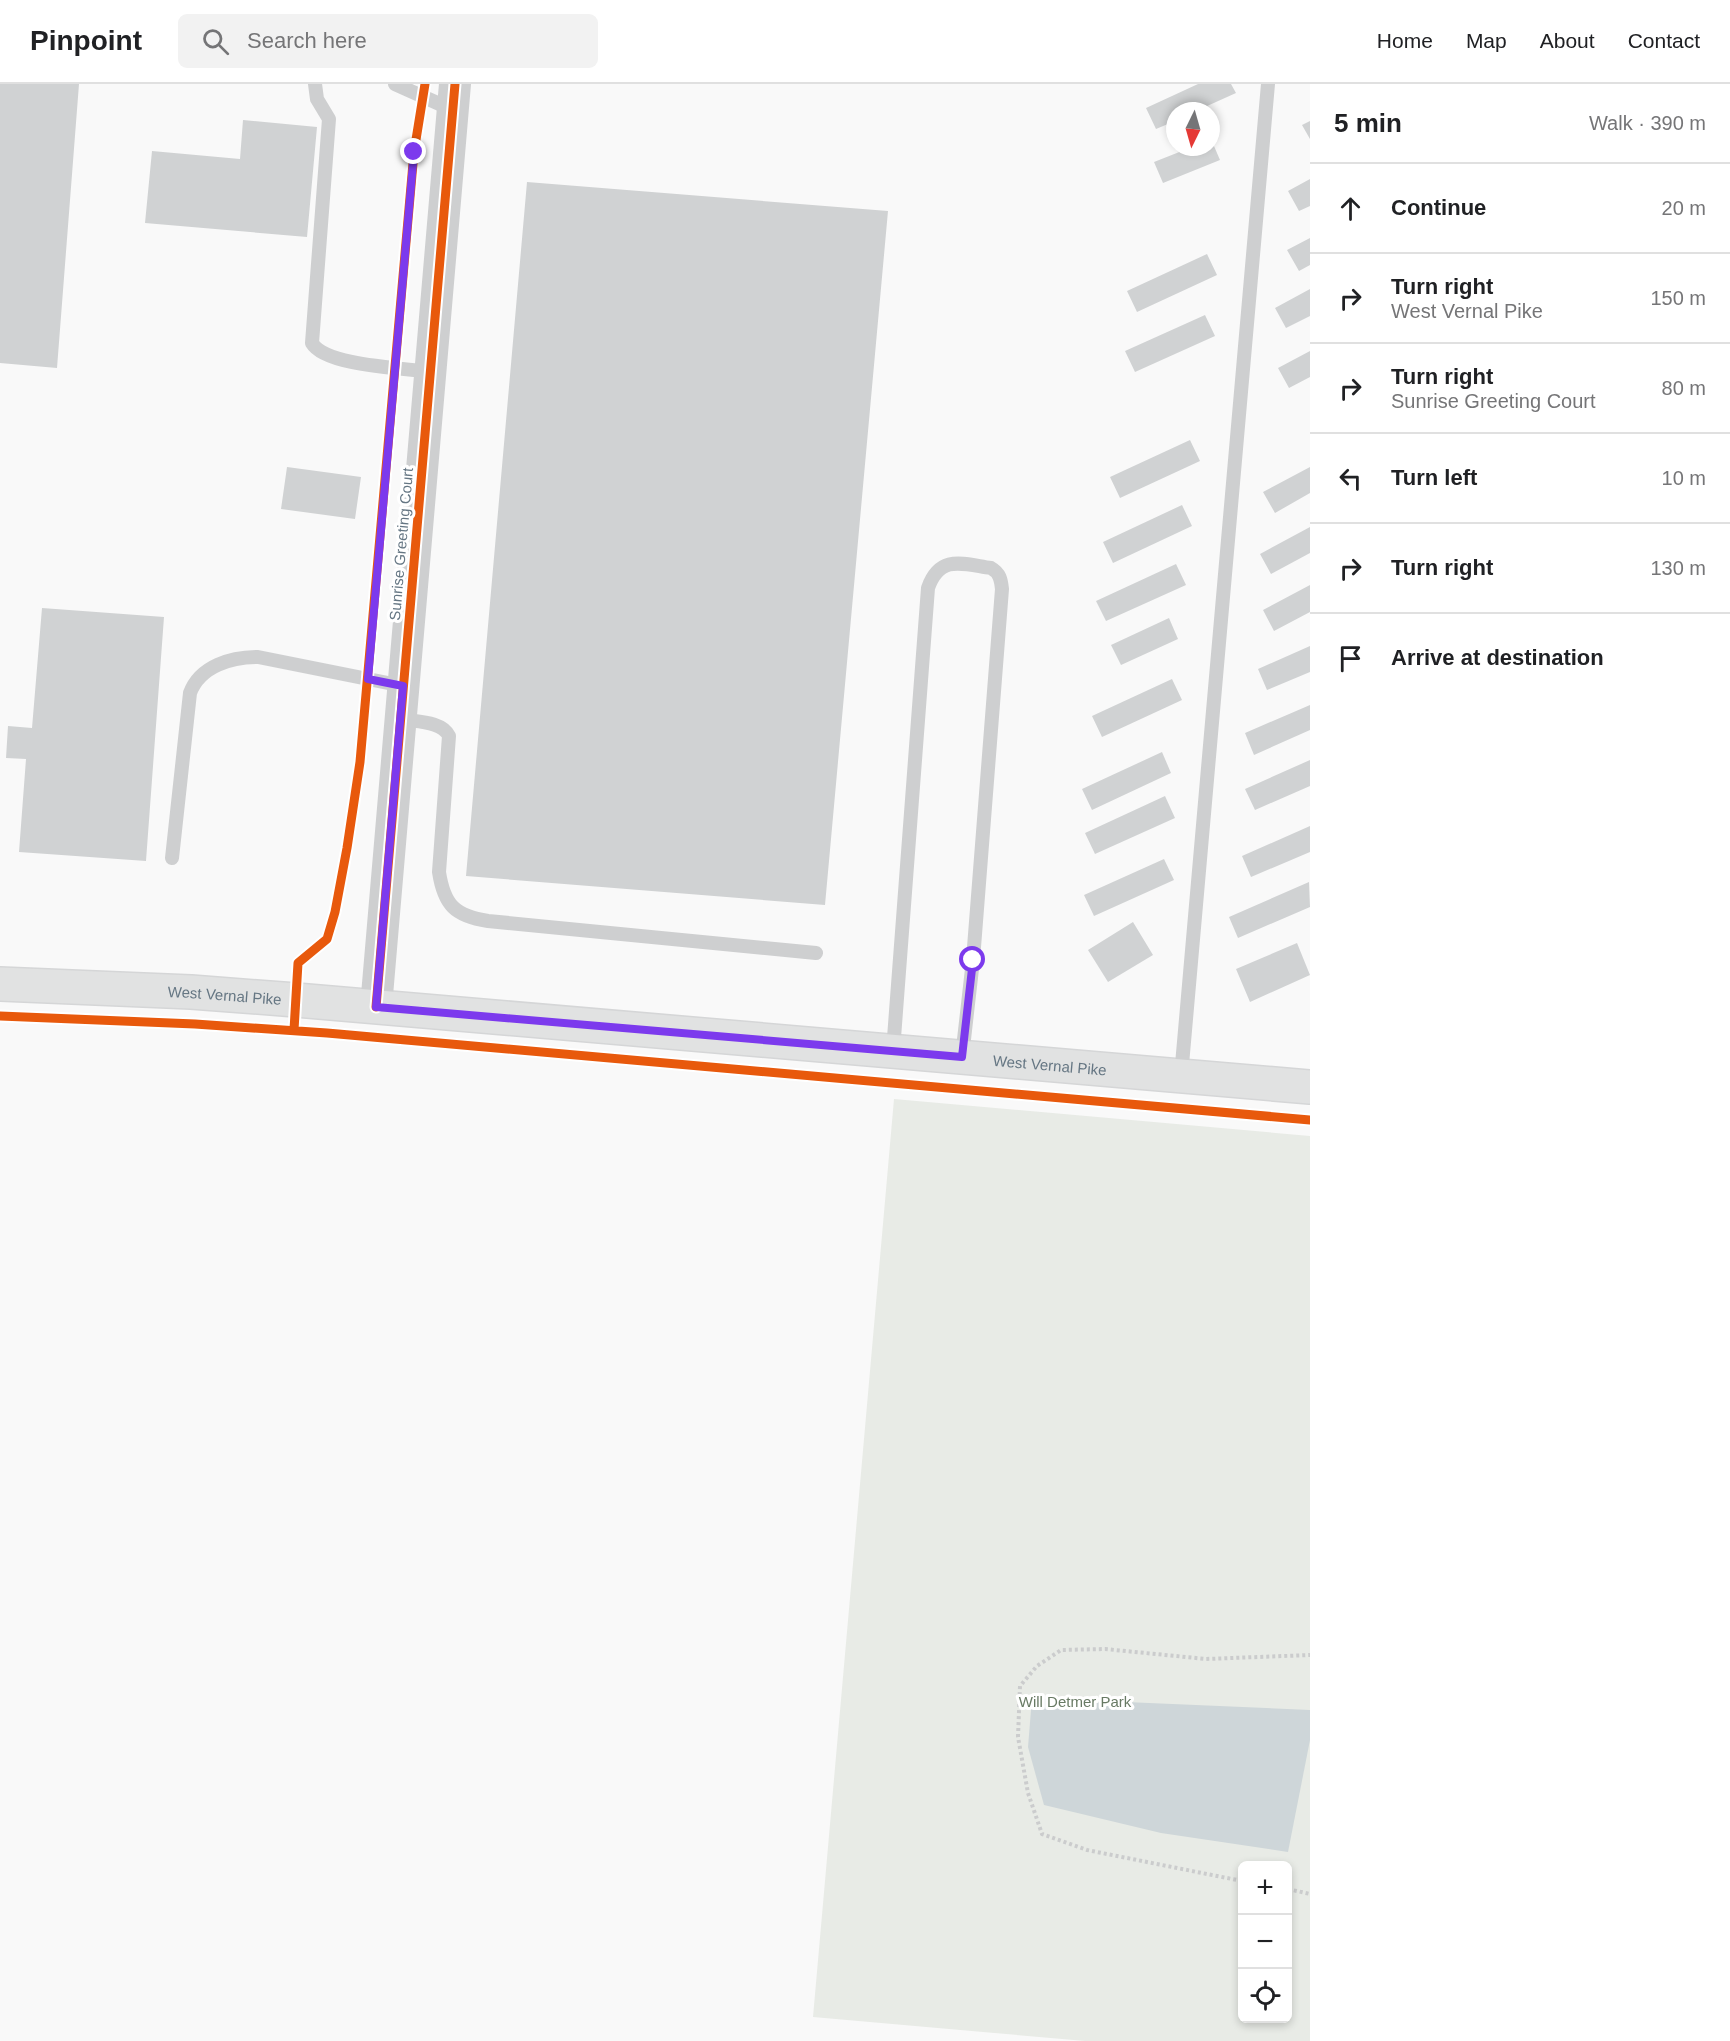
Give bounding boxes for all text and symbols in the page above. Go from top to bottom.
search box [178,14,598,68]
text: Pinpoint [30,25,142,56]
icon: search [199,25,232,58]
text: Search here [247,28,367,53]
text: Home [1377,29,1433,52]
text: Map [1466,29,1507,52]
text: About [1540,29,1595,52]
text: Contact [1628,29,1700,52]
north arrow [1166,102,1220,156]
text: 5 min [1334,108,1402,138]
text: Walk · 390 m [1589,112,1706,134]
route end [400,138,426,164]
icon: ahead [1334,192,1367,225]
text: Continue [1391,195,1486,220]
text: 20 m [1662,197,1706,219]
text: Turn right [1391,274,1493,299]
icon: right [1334,282,1367,315]
text: 150 m [1650,287,1706,309]
text: West Vernal Pike [1391,300,1543,322]
text: Turn right [1391,364,1493,389]
icon: right [1334,372,1367,405]
text: 80 m [1662,377,1706,399]
text: Sunrise Greeting Court [1391,390,1596,412]
icon: left [1334,462,1367,495]
text: Turn left [1391,465,1477,490]
street label: Sunrise Greeting Court [386,466,416,621]
text: 10 m [1662,467,1706,489]
icon: right [1334,552,1367,585]
text: Turn right [1391,555,1493,580]
text: 130 m [1650,557,1706,579]
icon: arrive [1334,642,1367,675]
text: Arrive at destination [1391,645,1604,670]
route start [959,946,985,972]
street label: West Vernal Pike [167,983,282,1007]
street label: West Vernal Pike [992,1051,1107,1078]
park label: Will Detmer Park [1019,1693,1132,1710]
map controls [1238,1861,1292,2023]
button: + [1238,1861,1292,1915]
button: − [1238,1915,1292,1969]
button: locate [1238,1969,1292,2023]

